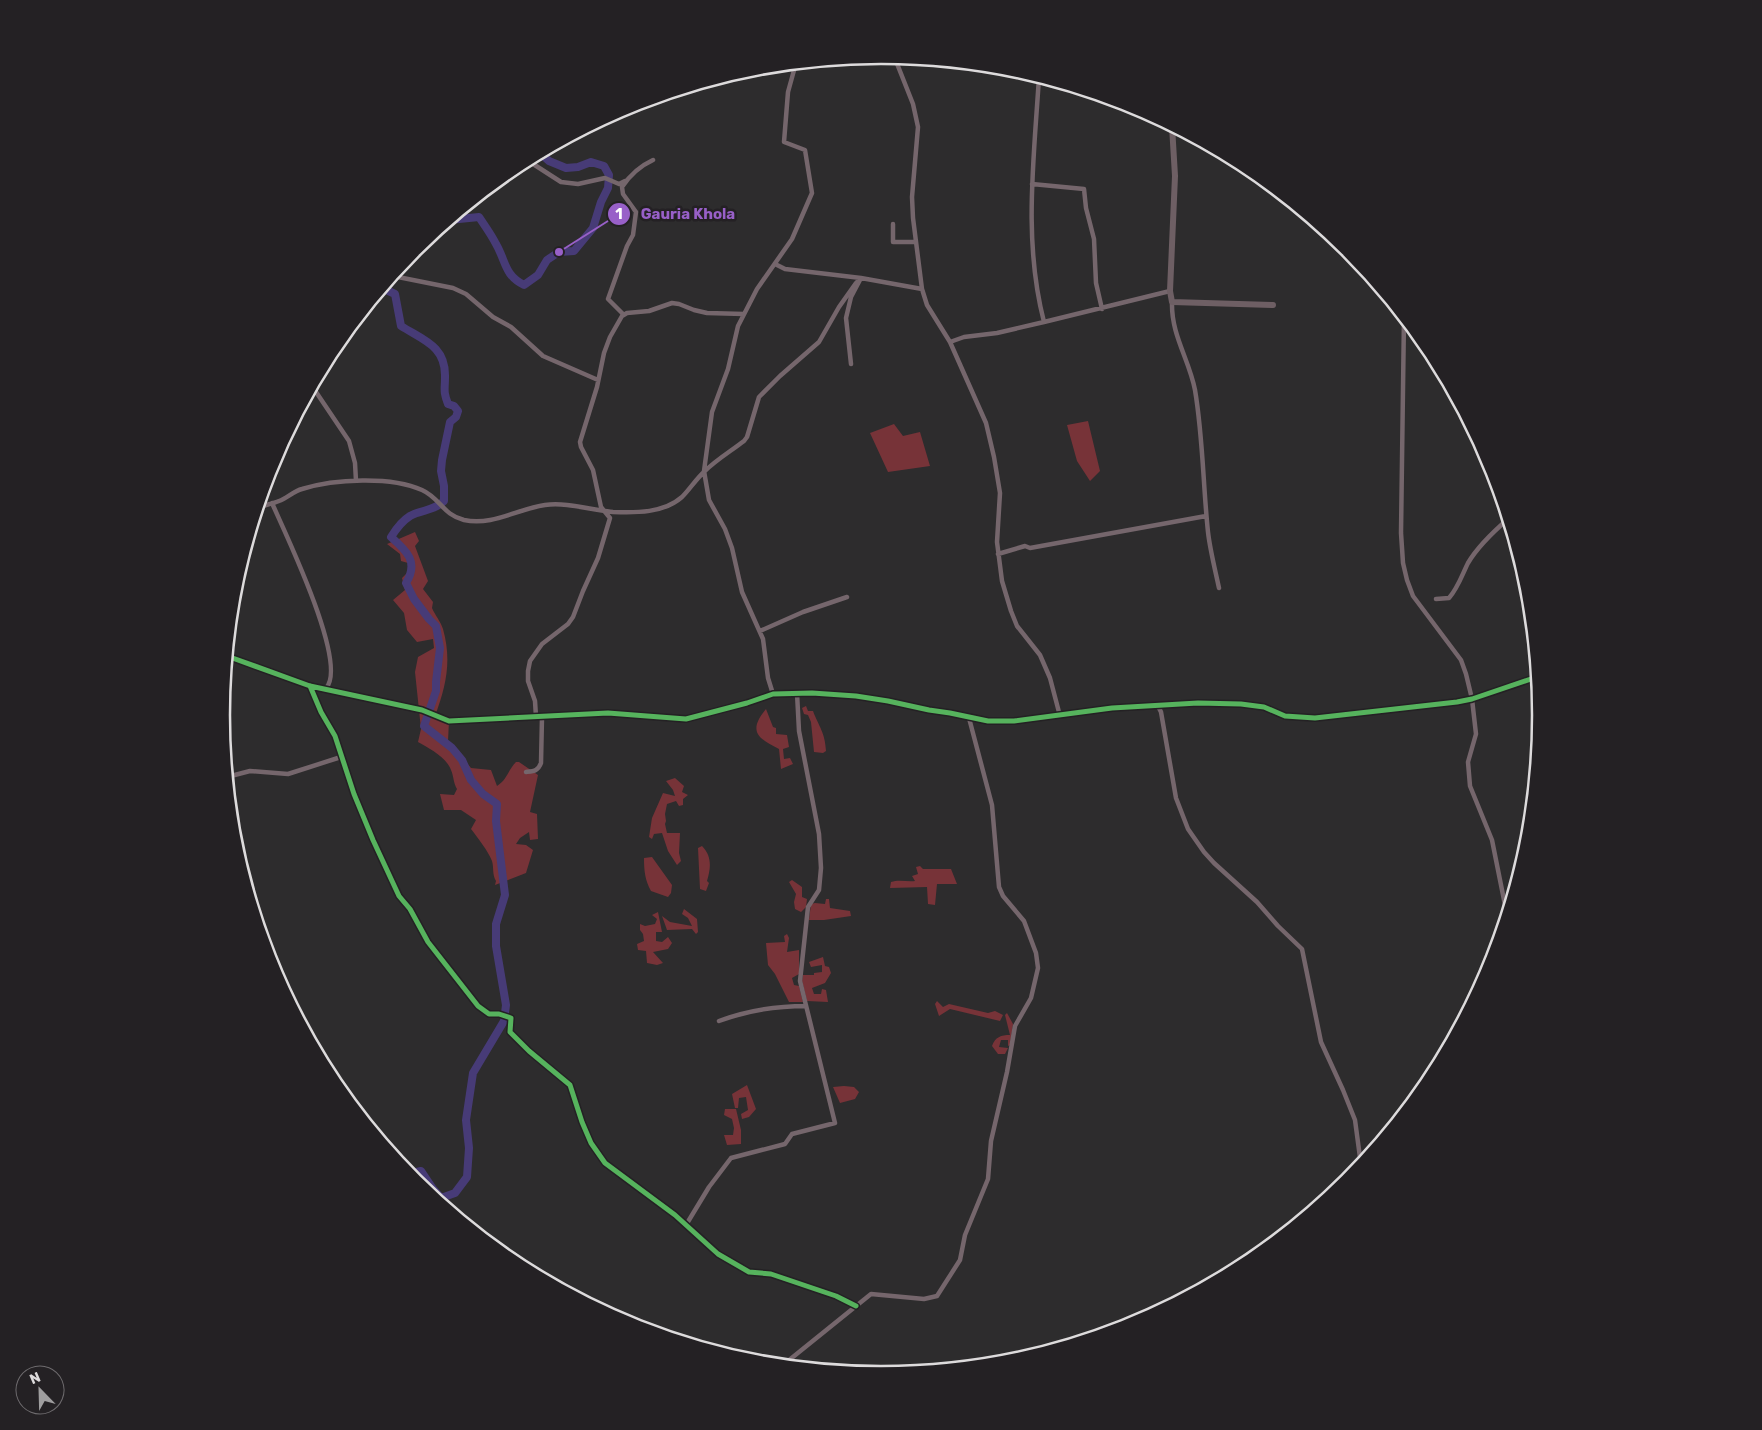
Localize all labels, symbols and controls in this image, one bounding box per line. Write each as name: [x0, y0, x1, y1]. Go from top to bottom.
callout: Gauria Khola: [606, 199, 746, 229]
text: 1: [615, 205, 623, 223]
text: Gauria Khola: [641, 205, 735, 223]
north arrow: [15, 1365, 65, 1415]
text: N: [27, 1369, 43, 1388]

